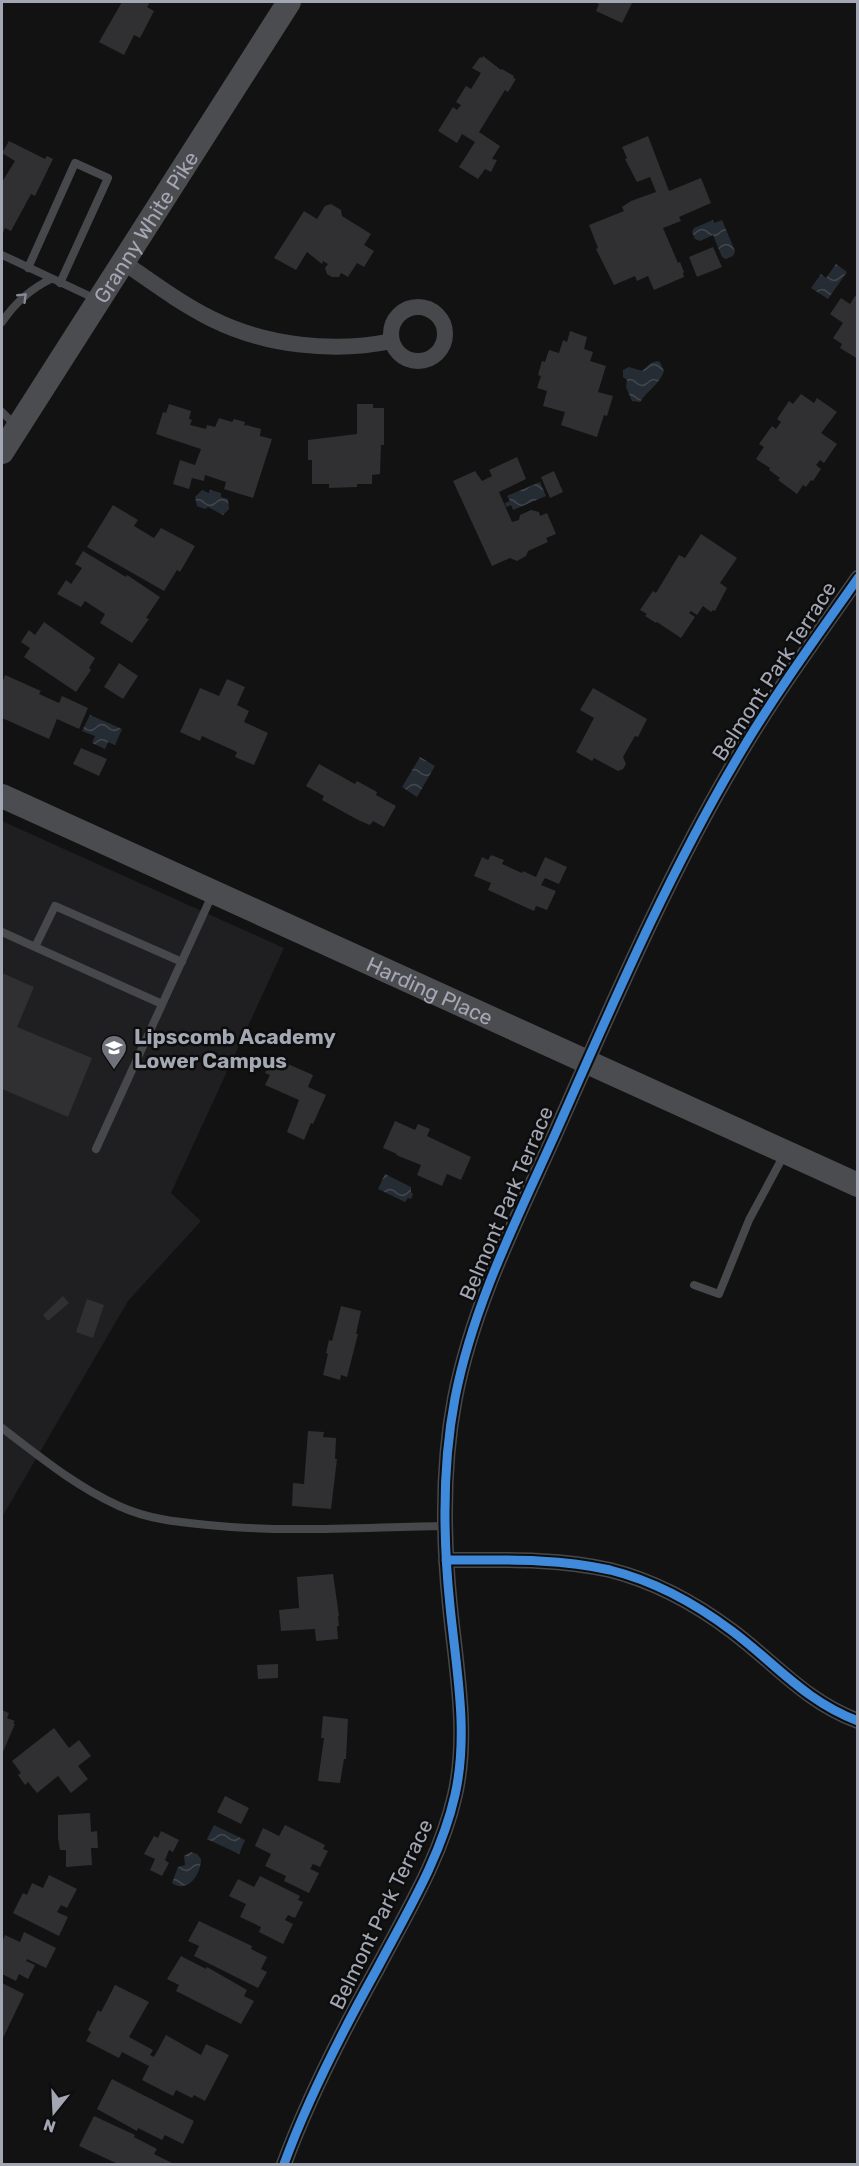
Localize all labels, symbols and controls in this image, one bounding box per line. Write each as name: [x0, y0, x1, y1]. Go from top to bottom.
street label: Granny White Pike: [88, 146, 203, 307]
one-way arrow: [17, 293, 27, 304]
street label: Belmont Park Terrace: [707, 577, 841, 765]
street label: Harding Place: [363, 951, 497, 1030]
place label: Lipscomb Academy Lower Campus: [134, 1024, 336, 1073]
school or university icon: Lipscomb Academy Lower Campus: [99, 1033, 129, 1071]
street label: Belmont Park Terrace: [454, 1102, 558, 1304]
street label: Belmont Park Terrace: [324, 1815, 438, 2013]
north arrow: [24, 2082, 84, 2142]
text: N: [41, 2115, 58, 2137]

